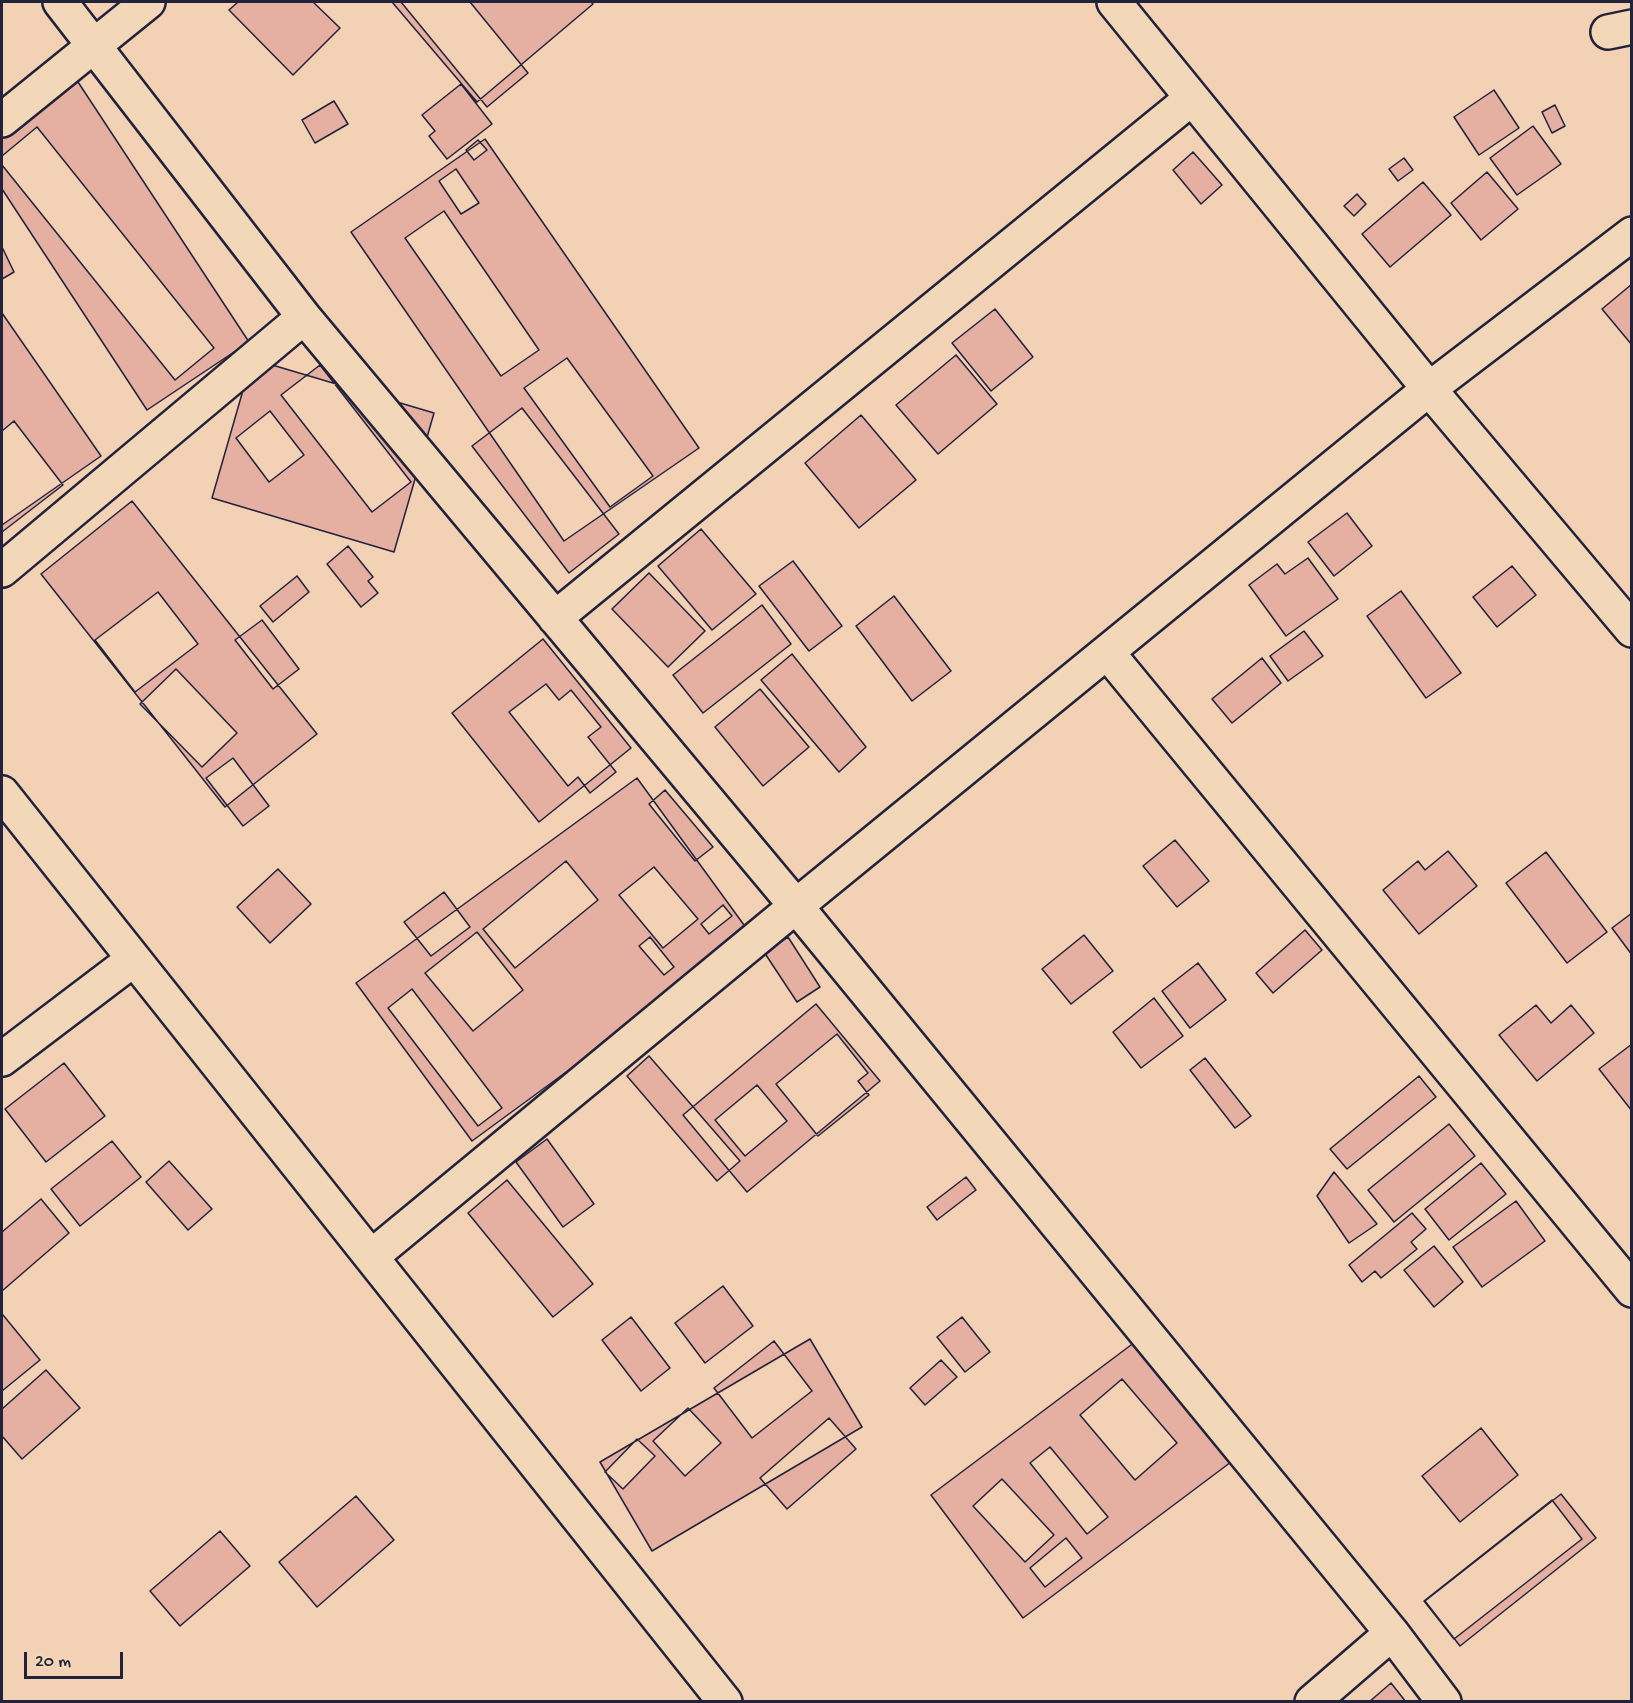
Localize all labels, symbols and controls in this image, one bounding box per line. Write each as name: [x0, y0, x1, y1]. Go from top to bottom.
scale bar: [27, 1640, 126, 1678]
text: 20 m: [35, 1652, 71, 1673]

